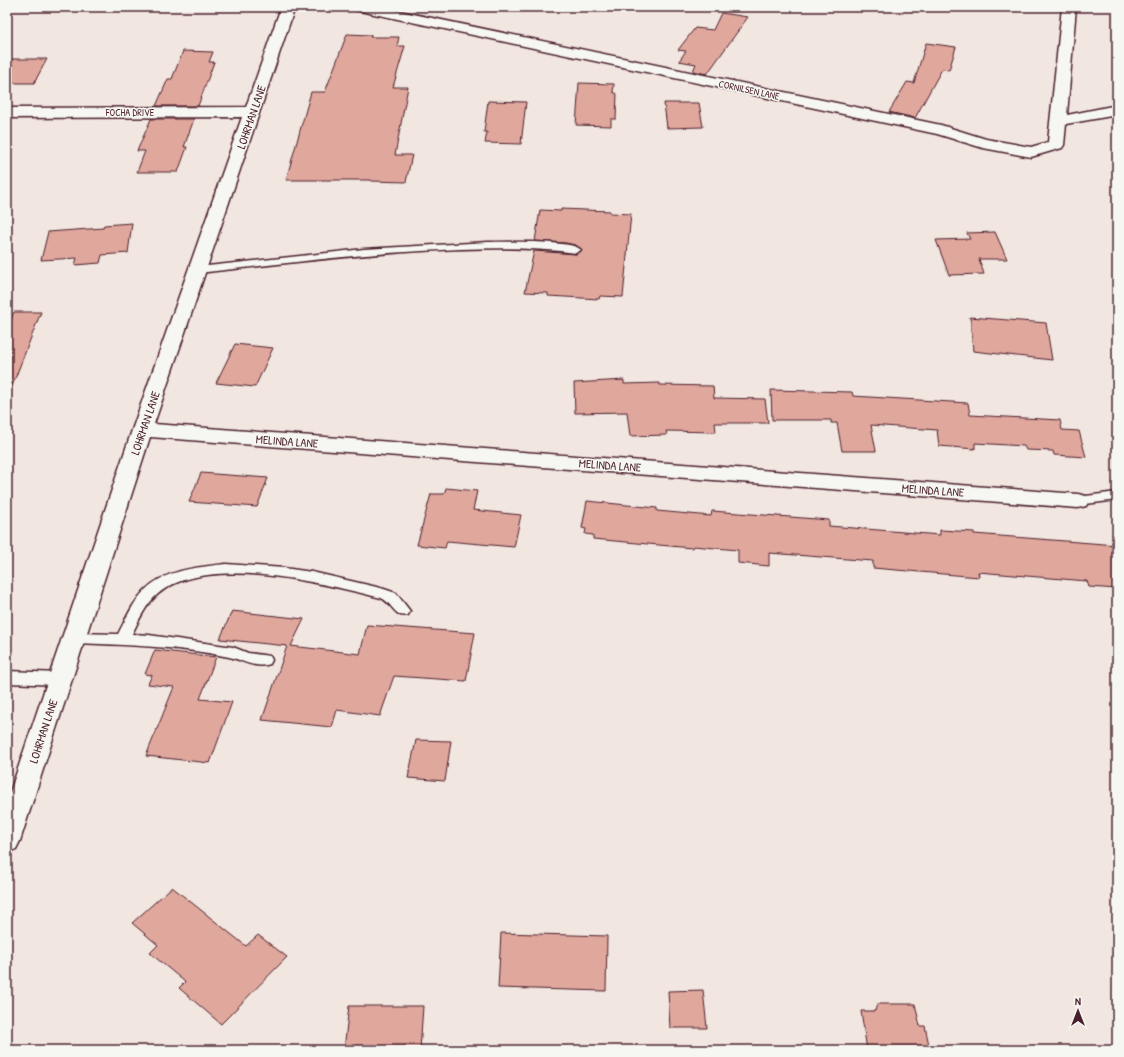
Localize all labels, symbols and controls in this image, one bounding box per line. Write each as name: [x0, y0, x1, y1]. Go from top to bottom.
street label: CORNILSEN LANE: [717, 77, 781, 103]
street label: LOHRMAN LANE: [232, 82, 270, 151]
street label: FOCHA DRIVE: [105, 106, 155, 119]
street label: LOHRMAN LANE: [126, 388, 164, 457]
street label: MELINDA LANE: [255, 430, 319, 452]
street label: MELINDA LANE: [578, 454, 642, 476]
street label: MELINDA LANE: [901, 479, 965, 501]
street label: LOHRMAN LANE: [25, 696, 62, 765]
north arrow: [1058, 991, 1098, 1031]
text: N: [1075, 994, 1081, 1008]

